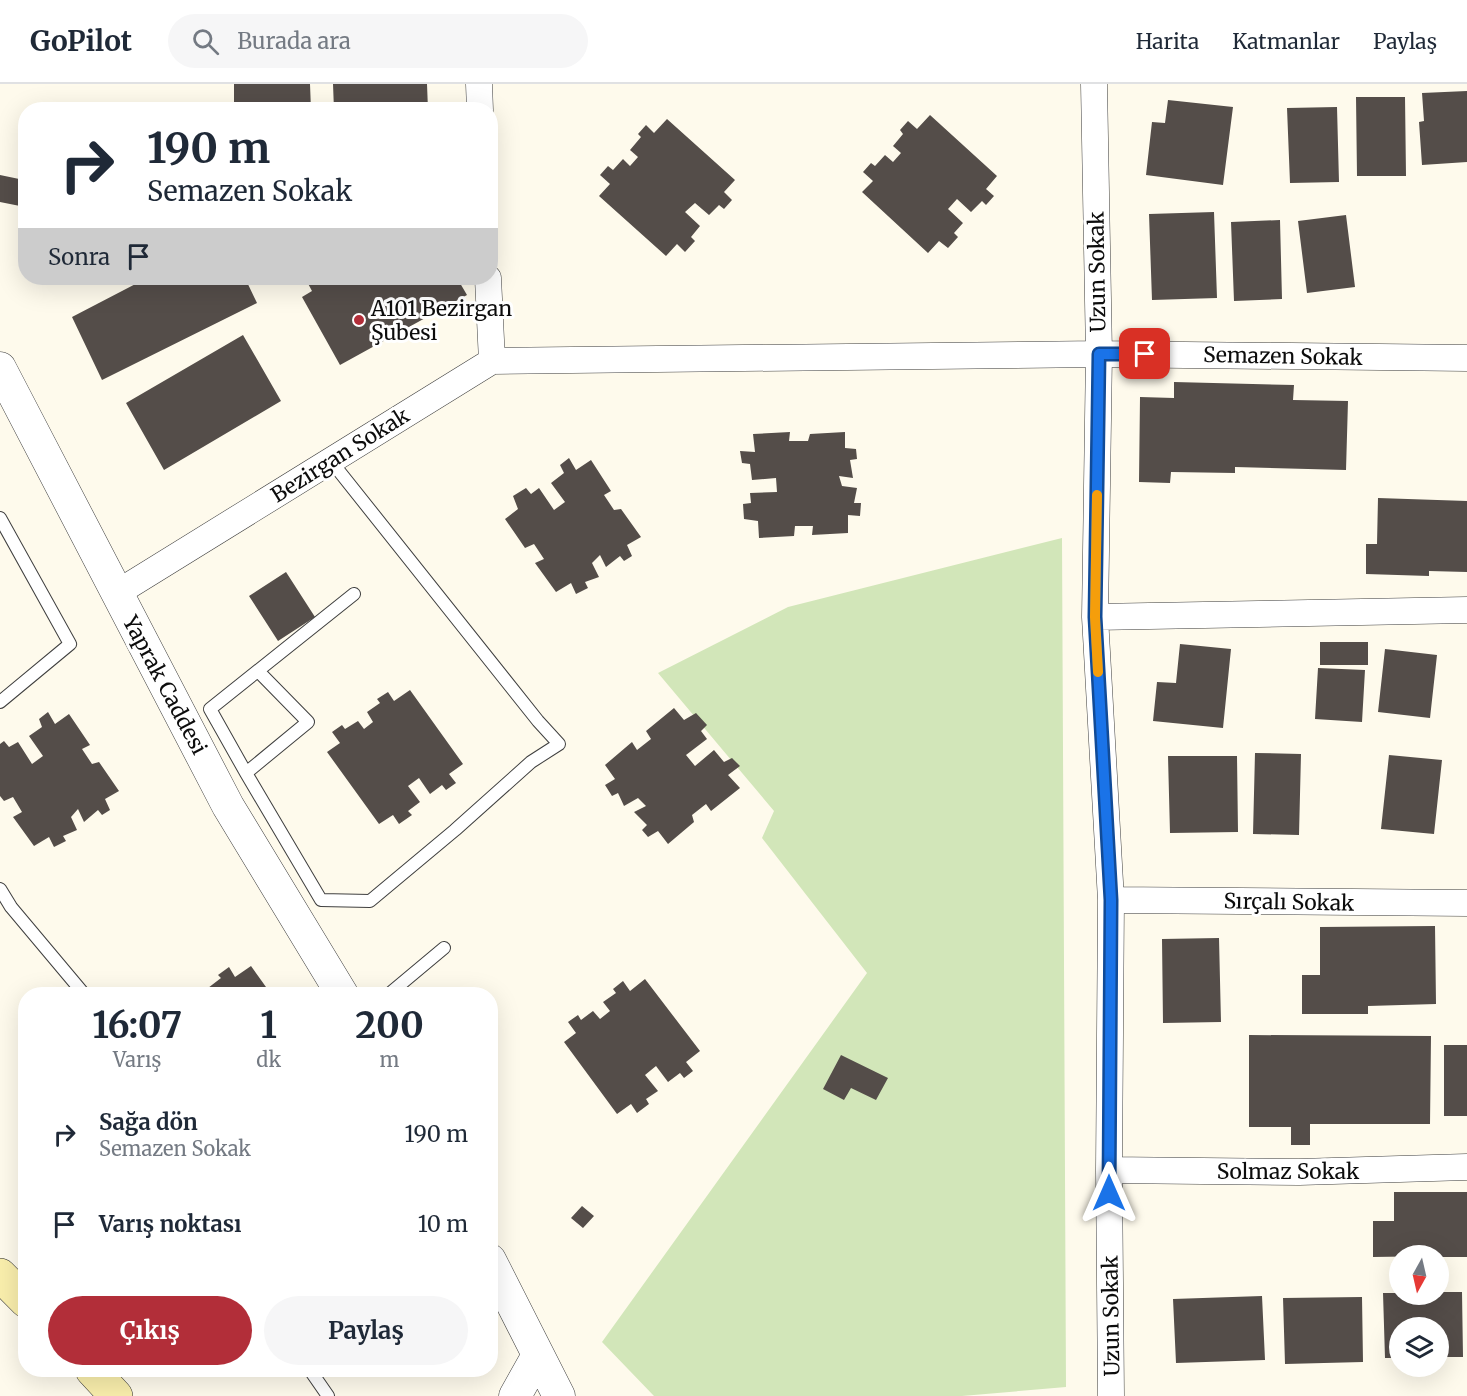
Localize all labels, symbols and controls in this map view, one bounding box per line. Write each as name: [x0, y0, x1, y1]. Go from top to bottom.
search box: [168, 14, 588, 68]
text: GoPilot: [30, 23, 132, 59]
icon: search: [189, 25, 222, 58]
text: Burada ara: [237, 27, 351, 55]
text: Harita: [1136, 28, 1199, 55]
text: Katmanlar: [1232, 28, 1340, 55]
text: Paylaş: [1373, 28, 1437, 55]
text: 190 m: [147, 122, 270, 174]
icon: right: [48, 126, 126, 204]
text: Semazen Sokak: [147, 174, 352, 208]
street label: Uzun Sokak: [1082, 211, 1112, 333]
icon: arrive: [122, 240, 155, 273]
text: Sonra: [48, 243, 110, 271]
place label: A101 Bezirgan Şubesi: [370, 295, 512, 346]
marker: A101 Bezirgan Şubesi: [352, 313, 366, 327]
pin: [1119, 328, 1170, 379]
icon: arrive: [1128, 337, 1161, 370]
street label: Semazen Sokak: [1203, 341, 1364, 371]
street label: Bezirgan Sokak: [266, 401, 415, 508]
street label: Yaprak Caddesi: [117, 610, 213, 759]
street label: Sırçalı Sokak: [1223, 887, 1355, 917]
text: 16:07: [92, 1003, 182, 1048]
text: 1: [260, 1003, 277, 1048]
text: 200: [355, 1003, 424, 1048]
text: Varış: [113, 1047, 161, 1072]
text: dk: [256, 1047, 281, 1072]
text: m: [380, 1047, 399, 1072]
text: Sağa dön: [99, 1108, 198, 1136]
icon: right: [48, 1118, 81, 1151]
text: 190 m: [405, 1120, 468, 1148]
text: Semazen Sokak: [99, 1136, 251, 1161]
street label: Solmaz Sokak: [1217, 1158, 1360, 1185]
position arrow: [1077, 1161, 1141, 1225]
icon: arrive: [48, 1208, 81, 1241]
text: Varış noktası: [99, 1210, 241, 1238]
text: 10 m: [418, 1210, 468, 1238]
north arrow: [1389, 1245, 1449, 1305]
map controls: [1389, 1245, 1449, 1377]
street label: Uzun Sokak: [1096, 1255, 1126, 1377]
button: Çıkış: [48, 1296, 252, 1365]
button: Paylaş: [264, 1296, 468, 1365]
button: layers: [1389, 1317, 1449, 1377]

